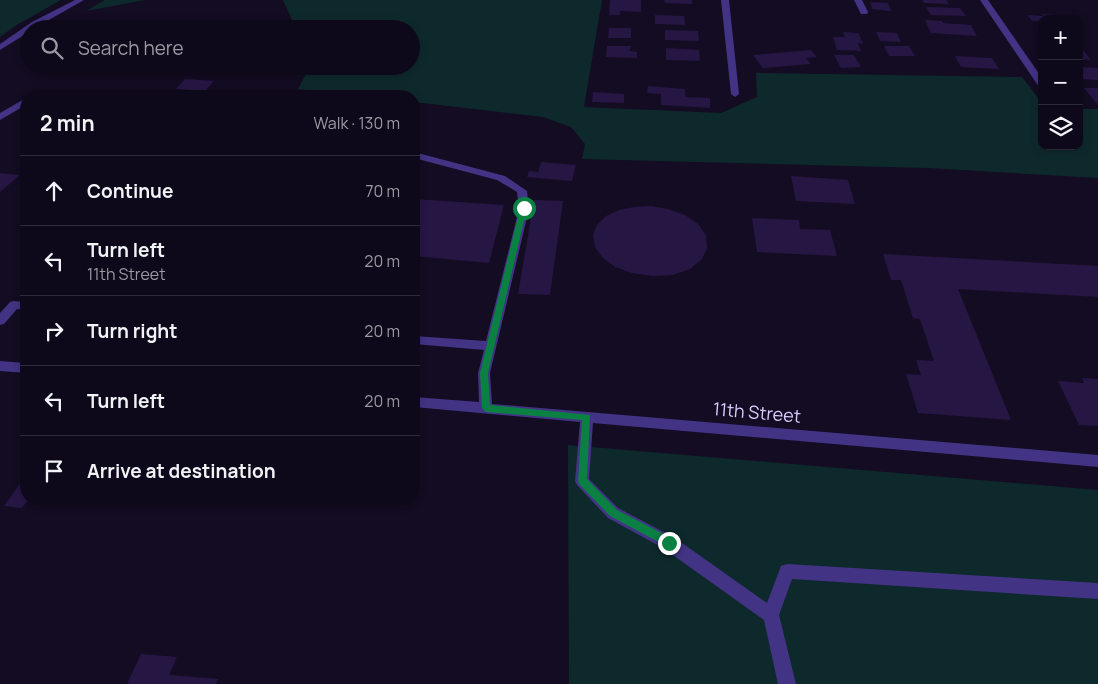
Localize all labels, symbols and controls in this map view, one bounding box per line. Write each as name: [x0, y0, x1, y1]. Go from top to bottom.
map controls: [1038, 15, 1083, 150]
button: +: [1038, 15, 1083, 60]
search box: [20, 20, 420, 75]
icon: search: [38, 34, 66, 62]
text: Search here: [78, 35, 184, 61]
button: −: [1038, 60, 1083, 105]
button: layers: [1038, 105, 1083, 150]
text: 2 min: [40, 109, 95, 137]
text: Walk · 130 m: [314, 112, 400, 134]
icon: ahead: [40, 177, 68, 205]
text: Continue: [87, 178, 173, 204]
text: 70 m: [365, 180, 400, 202]
route start: [513, 197, 536, 220]
text: Turn left: [87, 237, 165, 263]
icon: left: [40, 247, 68, 275]
text: 20 m: [364, 250, 400, 272]
text: 11th Street: [87, 263, 166, 285]
icon: right: [40, 317, 68, 345]
text: Turn right: [87, 318, 177, 344]
text: 20 m: [364, 320, 400, 342]
icon: left: [40, 387, 68, 415]
text: Turn left: [87, 388, 165, 414]
text: 20 m: [364, 390, 400, 412]
street label: 11th Street: [712, 396, 802, 428]
icon: arrive: [40, 457, 68, 485]
text: Arrive at destination: [87, 458, 276, 484]
route end: [658, 532, 681, 555]

